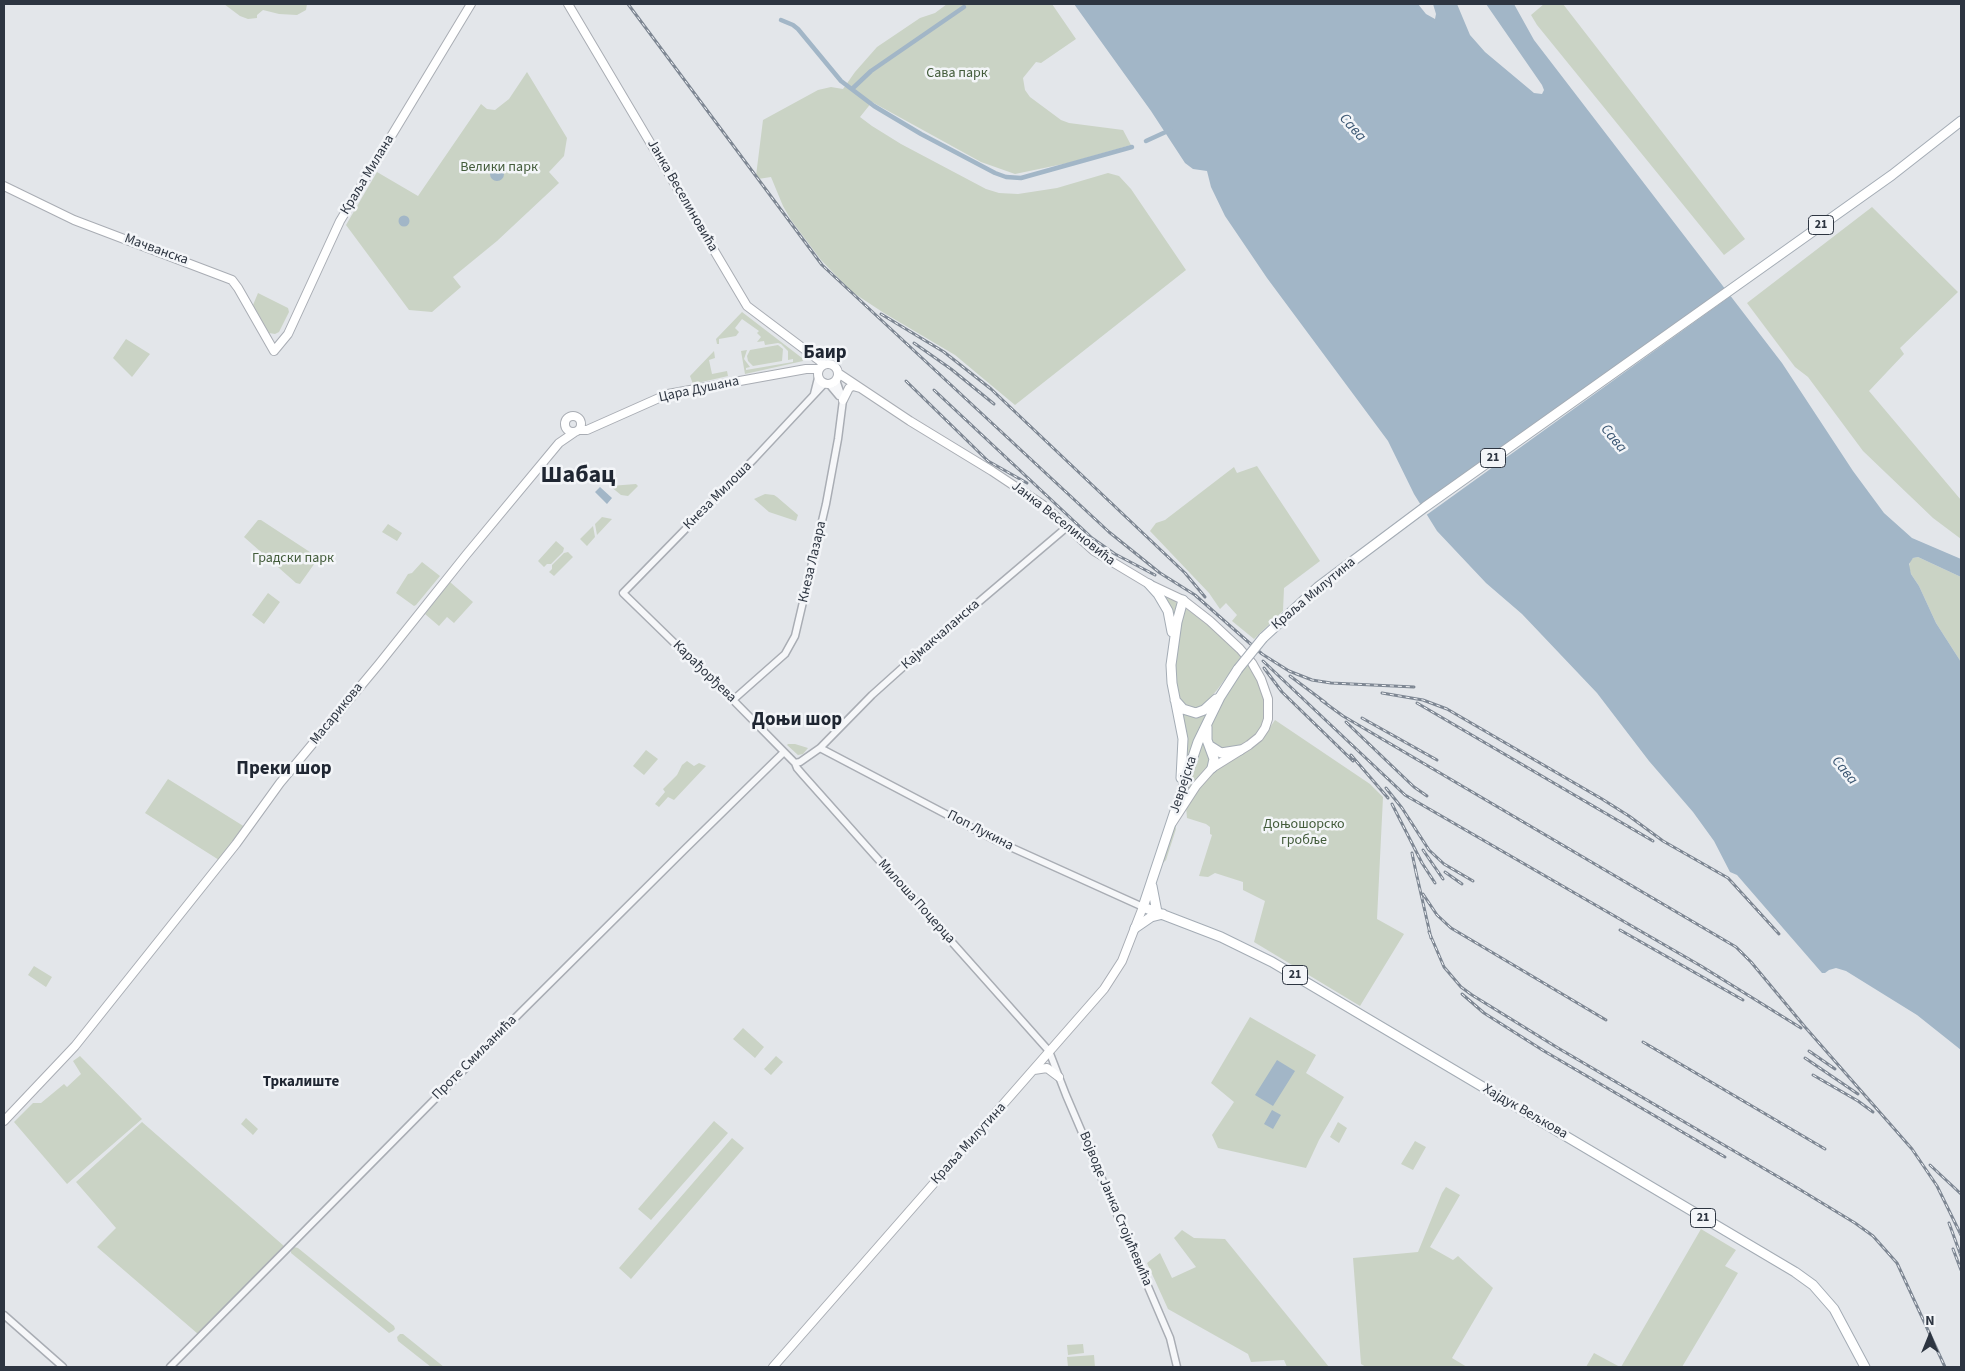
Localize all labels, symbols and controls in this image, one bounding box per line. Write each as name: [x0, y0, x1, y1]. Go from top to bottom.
park label: Сава парк: [926, 66, 988, 82]
water label: Сава: [1335, 110, 1369, 146]
street label: Краља Милана: [338, 132, 398, 218]
street label: Јанка Веселиновића: [643, 137, 721, 255]
park label: Велики парк: [460, 160, 538, 176]
road number: 21: [1808, 216, 1834, 234]
street label: Мачванска: [122, 231, 190, 269]
district label: Баир: [803, 343, 847, 365]
street label: Цара Душана: [657, 373, 741, 407]
water label: Сава: [1596, 421, 1630, 457]
road number: 21: [1480, 448, 1506, 468]
street label: Кнеза Милоша: [680, 458, 756, 534]
district label: Шабац: [541, 463, 615, 491]
street label: Јанка Веселиновића: [1008, 478, 1118, 570]
street label: Кнеза Лазара: [795, 520, 831, 604]
park label: Градски парк: [252, 551, 334, 567]
street label: Краља Милутина: [1269, 554, 1359, 634]
street label: Кајмакчаланска: [898, 597, 984, 673]
street label: Карађорђева: [669, 637, 739, 707]
street label: Масарикова: [307, 680, 367, 748]
district label: Доњи шор: [752, 710, 842, 732]
water label: Сава: [1827, 753, 1861, 789]
street label: Јеврејска: [1167, 754, 1201, 816]
district label: Преки шор: [236, 759, 332, 781]
street label: Поп Лукина: [944, 807, 1016, 855]
park label: Доњошорско гробље: [1263, 817, 1345, 850]
street label: Милоша Поцерца: [874, 856, 958, 948]
road number: 21: [1282, 966, 1308, 984]
street label: Проте Смиљанића: [429, 1012, 521, 1104]
district label: Тркалиште: [263, 1074, 339, 1092]
street label: Хајдук Вељкова: [1480, 1081, 1570, 1143]
street label: Краља Милутина: [928, 1100, 1010, 1188]
street label: Војводе Јанка Стојићевића: [1075, 1129, 1155, 1289]
road number: 21: [1690, 1208, 1716, 1228]
north arrow: [1905, 1311, 1955, 1361]
text: N: [1925, 1311, 1935, 1331]

